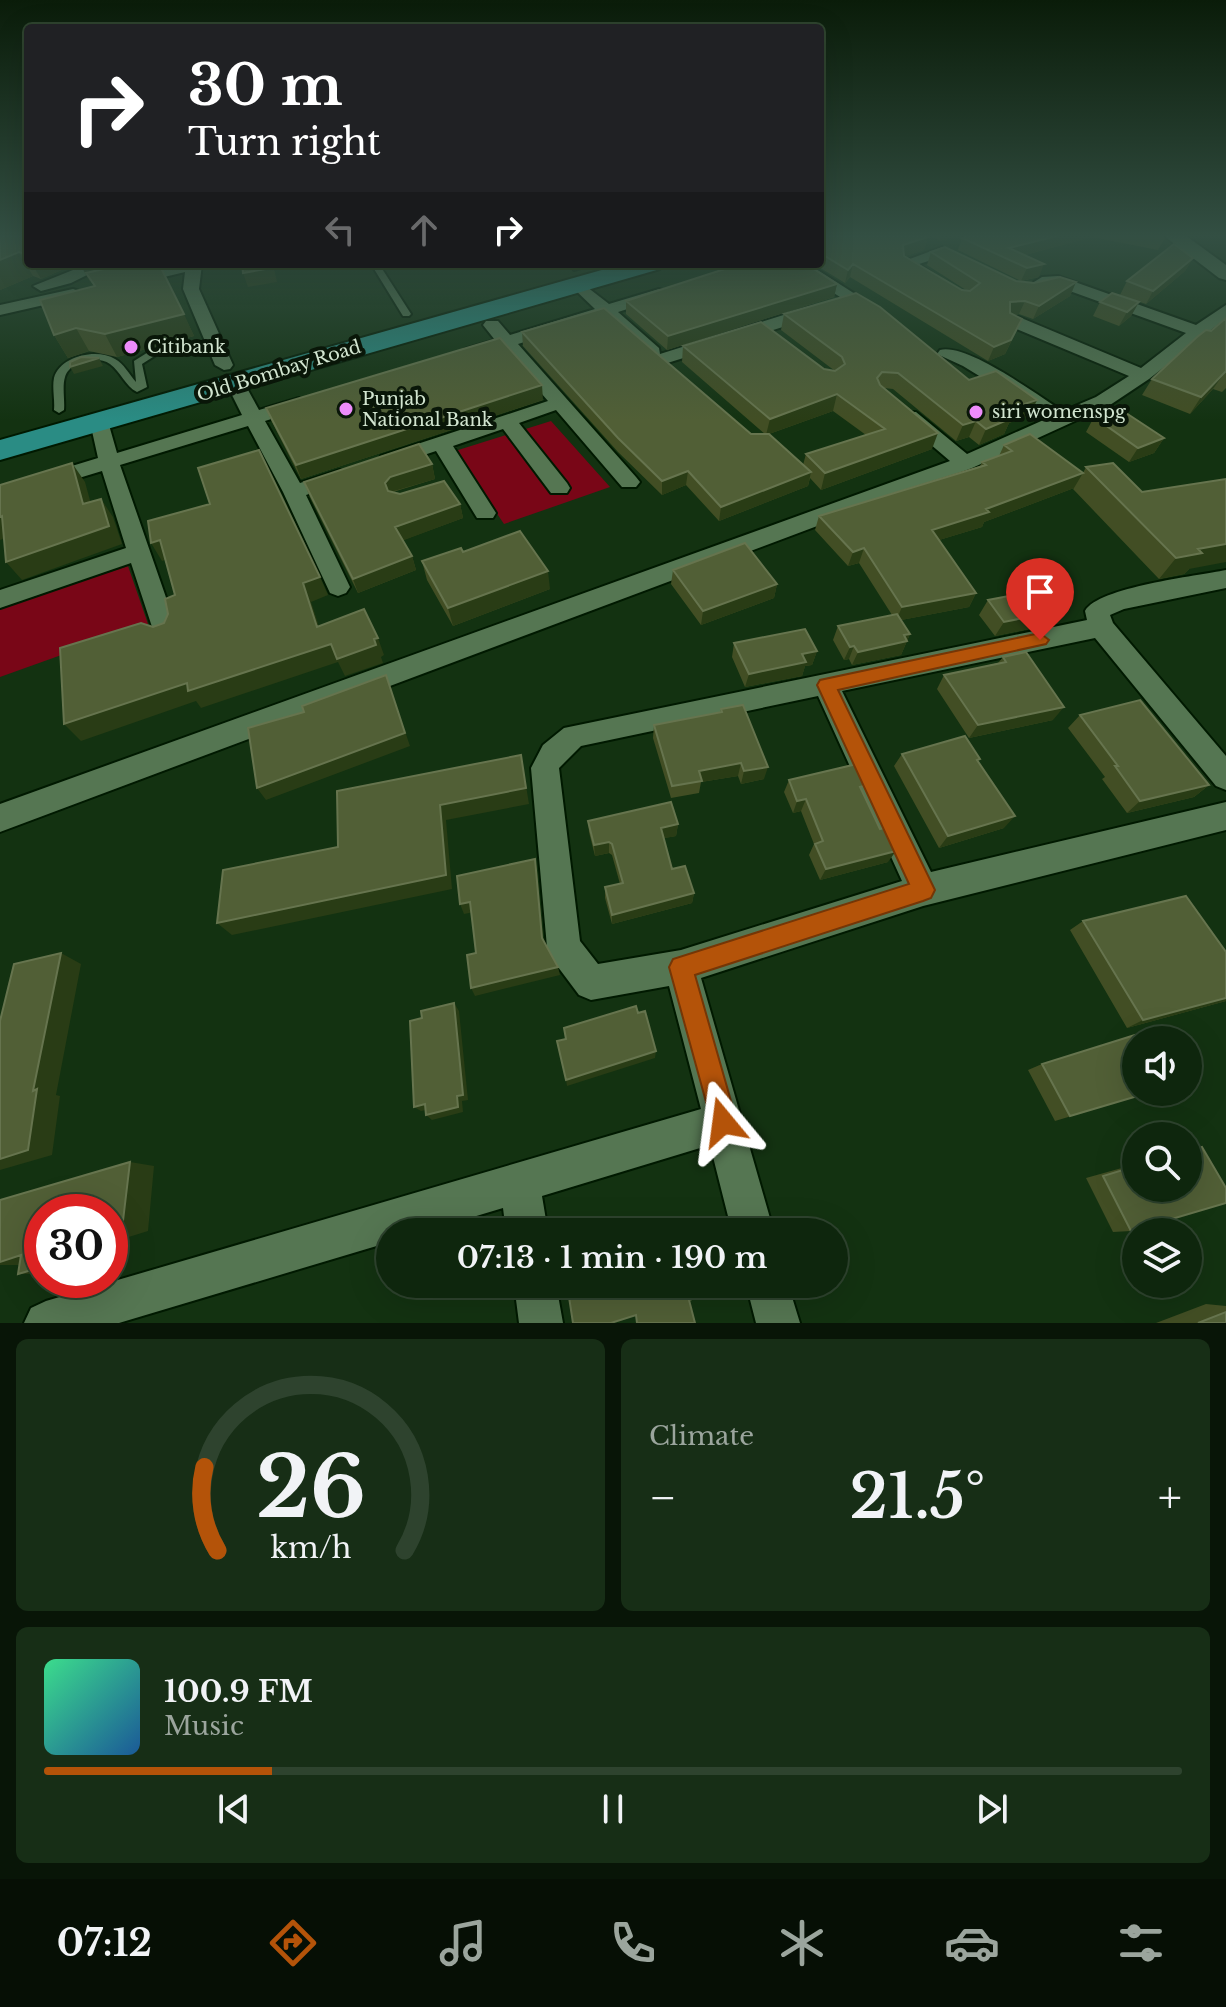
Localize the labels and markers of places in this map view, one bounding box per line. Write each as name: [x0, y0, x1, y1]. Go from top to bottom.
place label: Citibank: [147, 336, 226, 358]
marker: Citibank: [122, 338, 140, 356]
place label: Punjab National Bank: [362, 388, 493, 431]
marker: Punjab National Bank: [337, 400, 355, 418]
place label: siri womenspg: [992, 401, 1126, 423]
marker: siri womenspg: [967, 403, 985, 421]
pin: [1006, 558, 1074, 640]

